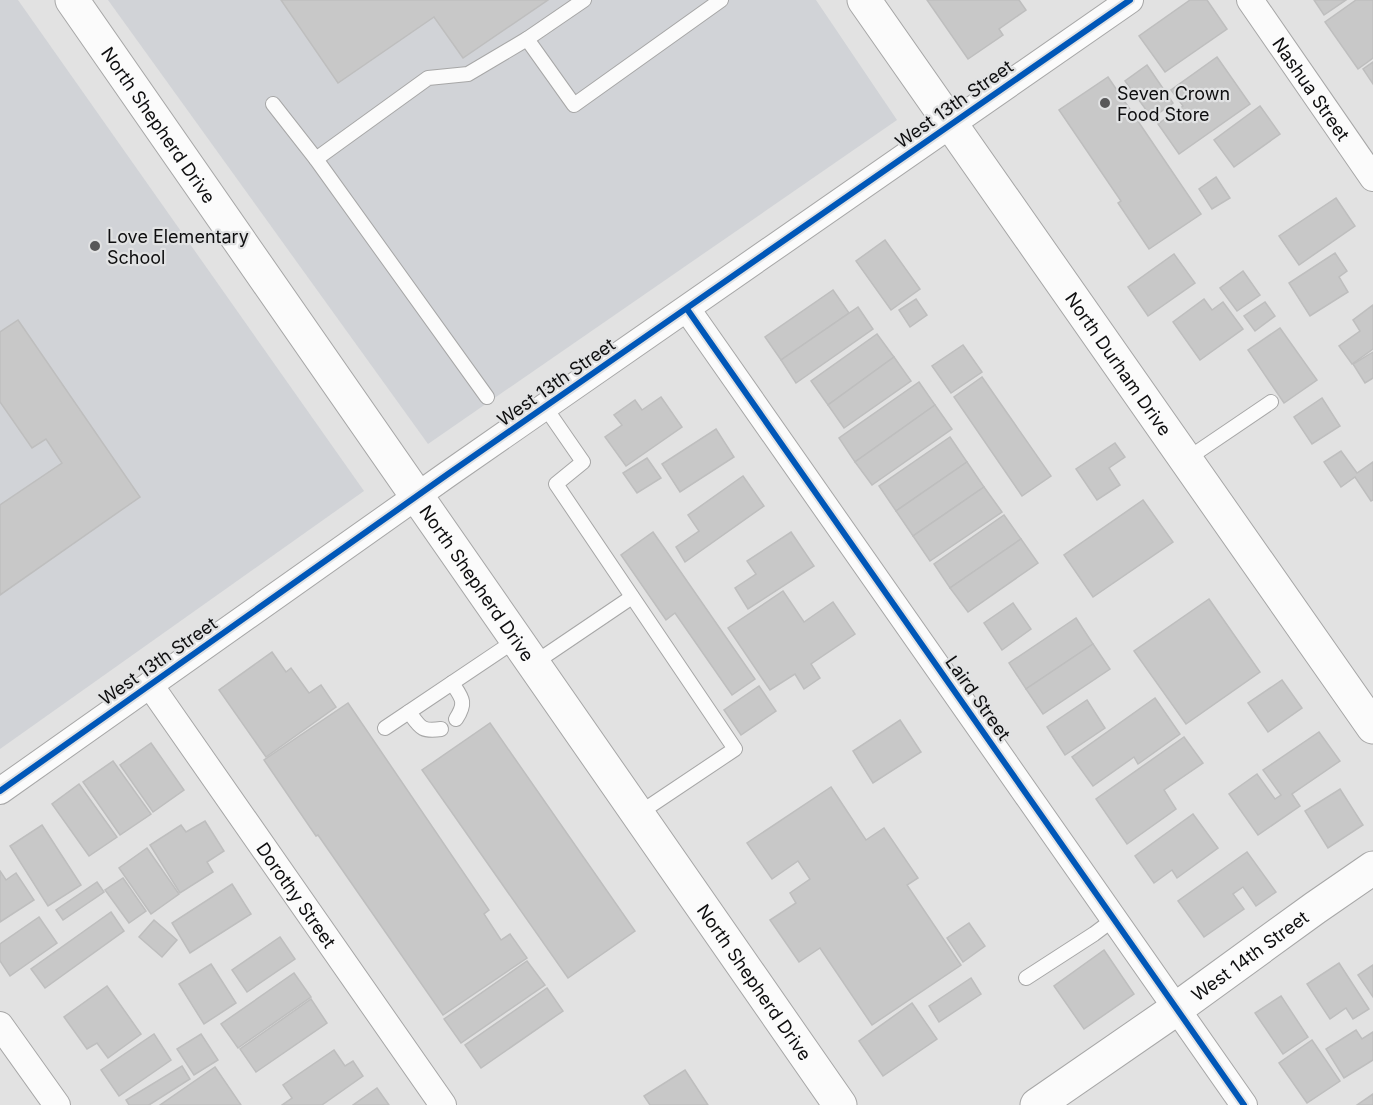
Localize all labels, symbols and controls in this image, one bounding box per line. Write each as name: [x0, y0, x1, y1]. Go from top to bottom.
street label: Nashua Street: [1269, 33, 1354, 144]
street label: North Shepherd Drive: [97, 43, 220, 207]
street label: West 13th Street: [891, 56, 1017, 152]
place label: Seven Crown Food Store: [1117, 83, 1230, 125]
marker: Seven Crown Food Store: [1098, 96, 1112, 110]
place label: Love Elementary School: [107, 226, 249, 268]
marker: Love Elementary School: [88, 239, 102, 253]
street label: North Durham Drive: [1061, 288, 1176, 439]
street label: West 13th Street: [493, 334, 619, 430]
street label: North Shepherd Drive: [416, 501, 539, 665]
street label: West 13th Street: [95, 613, 221, 709]
street label: Laird Street: [941, 652, 1015, 744]
street label: Dorothy Street: [253, 838, 340, 952]
street label: North Shepherd Drive: [693, 900, 816, 1064]
street label: West 14th Street: [1187, 906, 1312, 1005]

